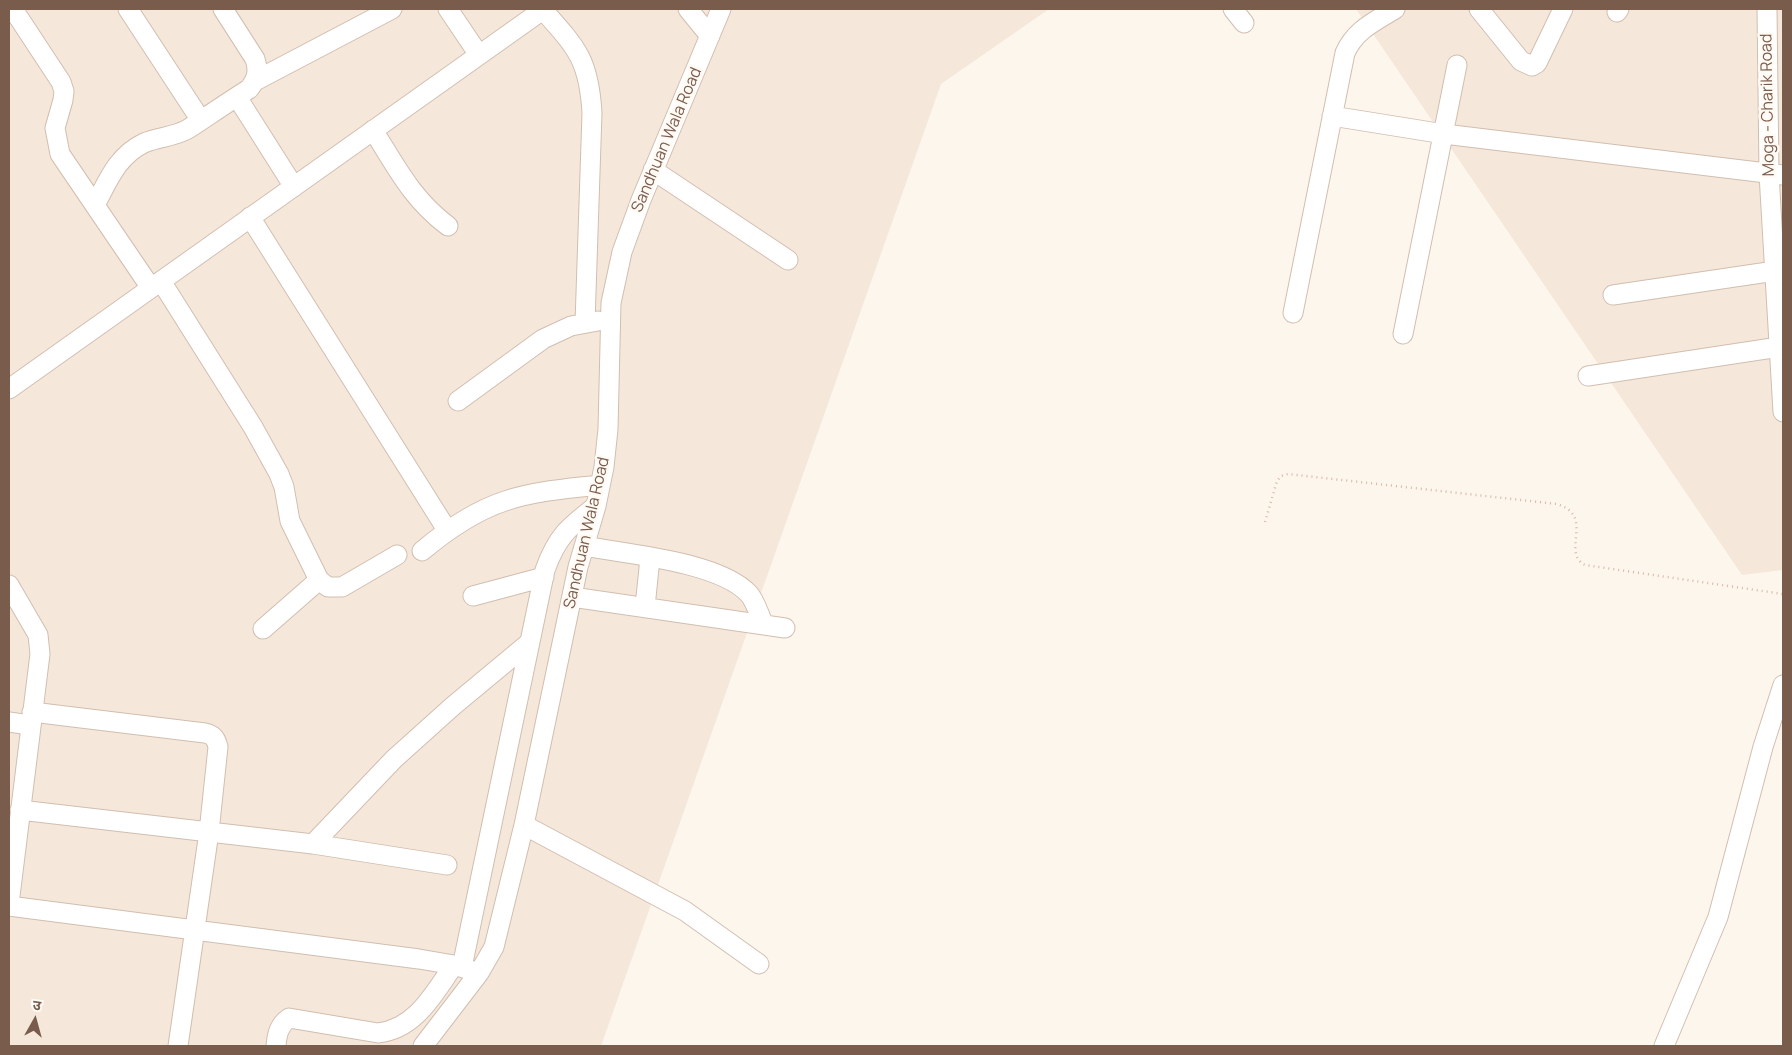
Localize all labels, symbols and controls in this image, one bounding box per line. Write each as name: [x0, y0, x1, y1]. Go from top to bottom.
street label: Moga - Charik Road: [1757, 33, 1779, 177]
street label: Sandhuan Wala Road: [628, 65, 706, 215]
street label: Sandhuan Wala Road: [560, 455, 614, 611]
north arrow: [10, 995, 60, 1045]
text: उ: [32, 995, 42, 1015]

